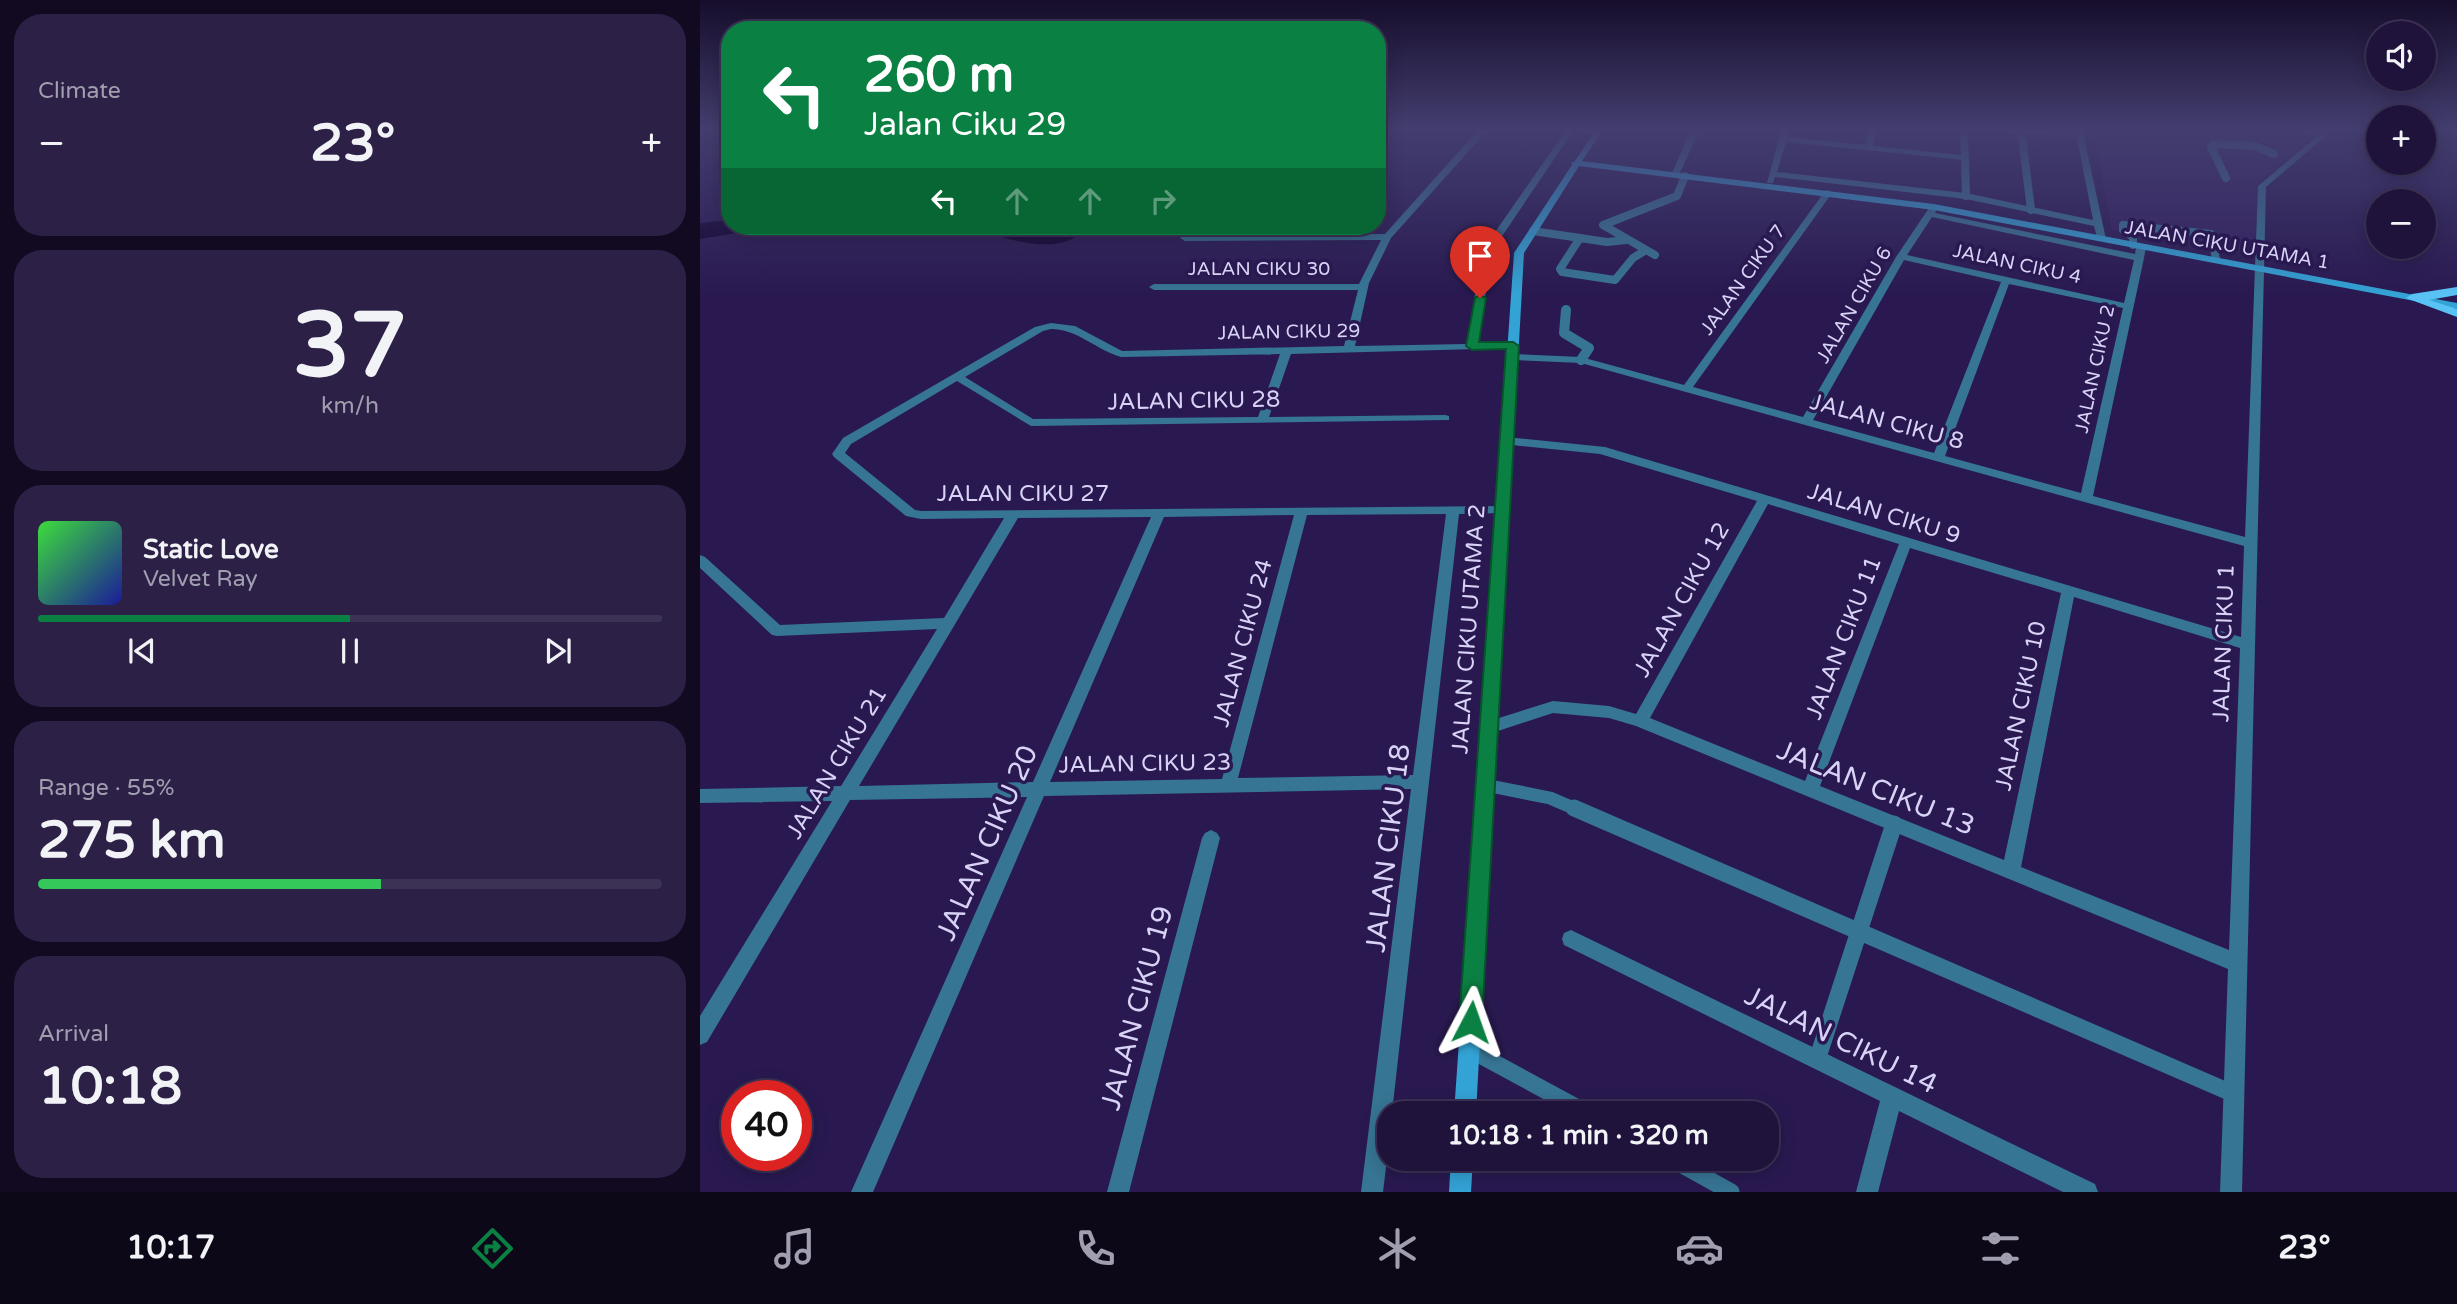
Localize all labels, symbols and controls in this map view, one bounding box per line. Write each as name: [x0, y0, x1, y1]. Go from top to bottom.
map controls: [2366, 21, 2436, 259]
button: sound: [2366, 21, 2436, 91]
text: 260 m: [864, 46, 1014, 105]
icon: left: [749, 49, 840, 140]
text: Climate: [38, 77, 121, 105]
button: +: [2366, 105, 2436, 175]
text: Jalan Ciku 29: [864, 106, 1066, 144]
text: 23°: [310, 112, 395, 175]
text: −: [38, 121, 65, 167]
text: +: [641, 121, 662, 167]
icon: left: [925, 182, 963, 220]
icon: ahead: [998, 182, 1036, 220]
icon: ahead: [1071, 182, 1109, 220]
icon: right: [1144, 182, 1182, 220]
button: −: [2366, 189, 2436, 259]
street label: JALAN CIKU UTAMA 1: [2123, 216, 2331, 274]
street label: JALAN CIKU 7: [1696, 221, 1790, 339]
pin: [1450, 226, 1510, 298]
icon: arrive: [1461, 237, 1499, 275]
street label: JALAN CIKU 4: [1951, 240, 2083, 288]
street label: JALAN CIKU 6: [1812, 243, 1896, 367]
street label: JALAN CIKU 30: [1188, 258, 1330, 280]
text: 37: [293, 291, 407, 401]
street label: JALAN CIKU 2: [2071, 303, 2119, 435]
street label: JALAN CIKU 29: [1218, 320, 1360, 344]
street label: JALAN CIKU 28: [1108, 385, 1280, 417]
street label: JALAN CIKU 8: [1807, 388, 1967, 456]
text: km/h: [321, 392, 379, 420]
street label: JALAN CIKU 9: [1804, 478, 1964, 550]
street label: JALAN CIKU 27: [937, 480, 1109, 508]
street label: JALAN CIKU UTAMA 2: [1446, 503, 1492, 755]
street label: JALAN CIKU 12: [1628, 518, 1736, 682]
text: Static Love: [143, 534, 279, 565]
street label: JALAN CIKU 11: [1800, 552, 1888, 724]
street label: JALAN CIKU 24: [1207, 556, 1279, 730]
street label: JALAN CIKU 1: [2207, 564, 2241, 722]
text: Velvet Ray: [143, 565, 258, 593]
street label: JALAN CIKU 10: [1989, 619, 2053, 793]
icon: previous: [123, 632, 161, 670]
icon: pause: [331, 632, 369, 670]
icon: next: [539, 632, 577, 670]
street label: JALAN CIKU 21: [781, 682, 893, 844]
street label: JALAN CIKU 13: [1772, 733, 1980, 843]
street label: JALAN CIKU 20: [929, 740, 1045, 946]
street label: JALAN CIKU 18: [1358, 742, 1418, 954]
street label: JALAN CIKU 23: [1059, 748, 1231, 780]
text: Range · 55%: [38, 774, 174, 802]
text: 275 km: [38, 809, 226, 872]
street label: JALAN CIKU 19: [1093, 902, 1181, 1114]
street label: JALAN CIKU 14: [1739, 979, 1943, 1101]
position arrow: [1434, 985, 1508, 1059]
text: Arrival: [38, 1020, 109, 1048]
text: 10:18: [38, 1055, 182, 1118]
speed limit sign: 40: [721, 1080, 812, 1171]
text: 10:18 · 1 min · 320 m: [1447, 1120, 1709, 1151]
icon: directions: [468, 1224, 517, 1273]
icon: music: [770, 1224, 819, 1273]
icon: phone: [1071, 1224, 1120, 1273]
icon: climate: [1373, 1224, 1422, 1273]
icon: car: [1675, 1224, 1724, 1273]
icon: filters: [1976, 1224, 2025, 1273]
text: 10:17: [126, 1229, 215, 1267]
text: 23°: [2278, 1229, 2331, 1267]

